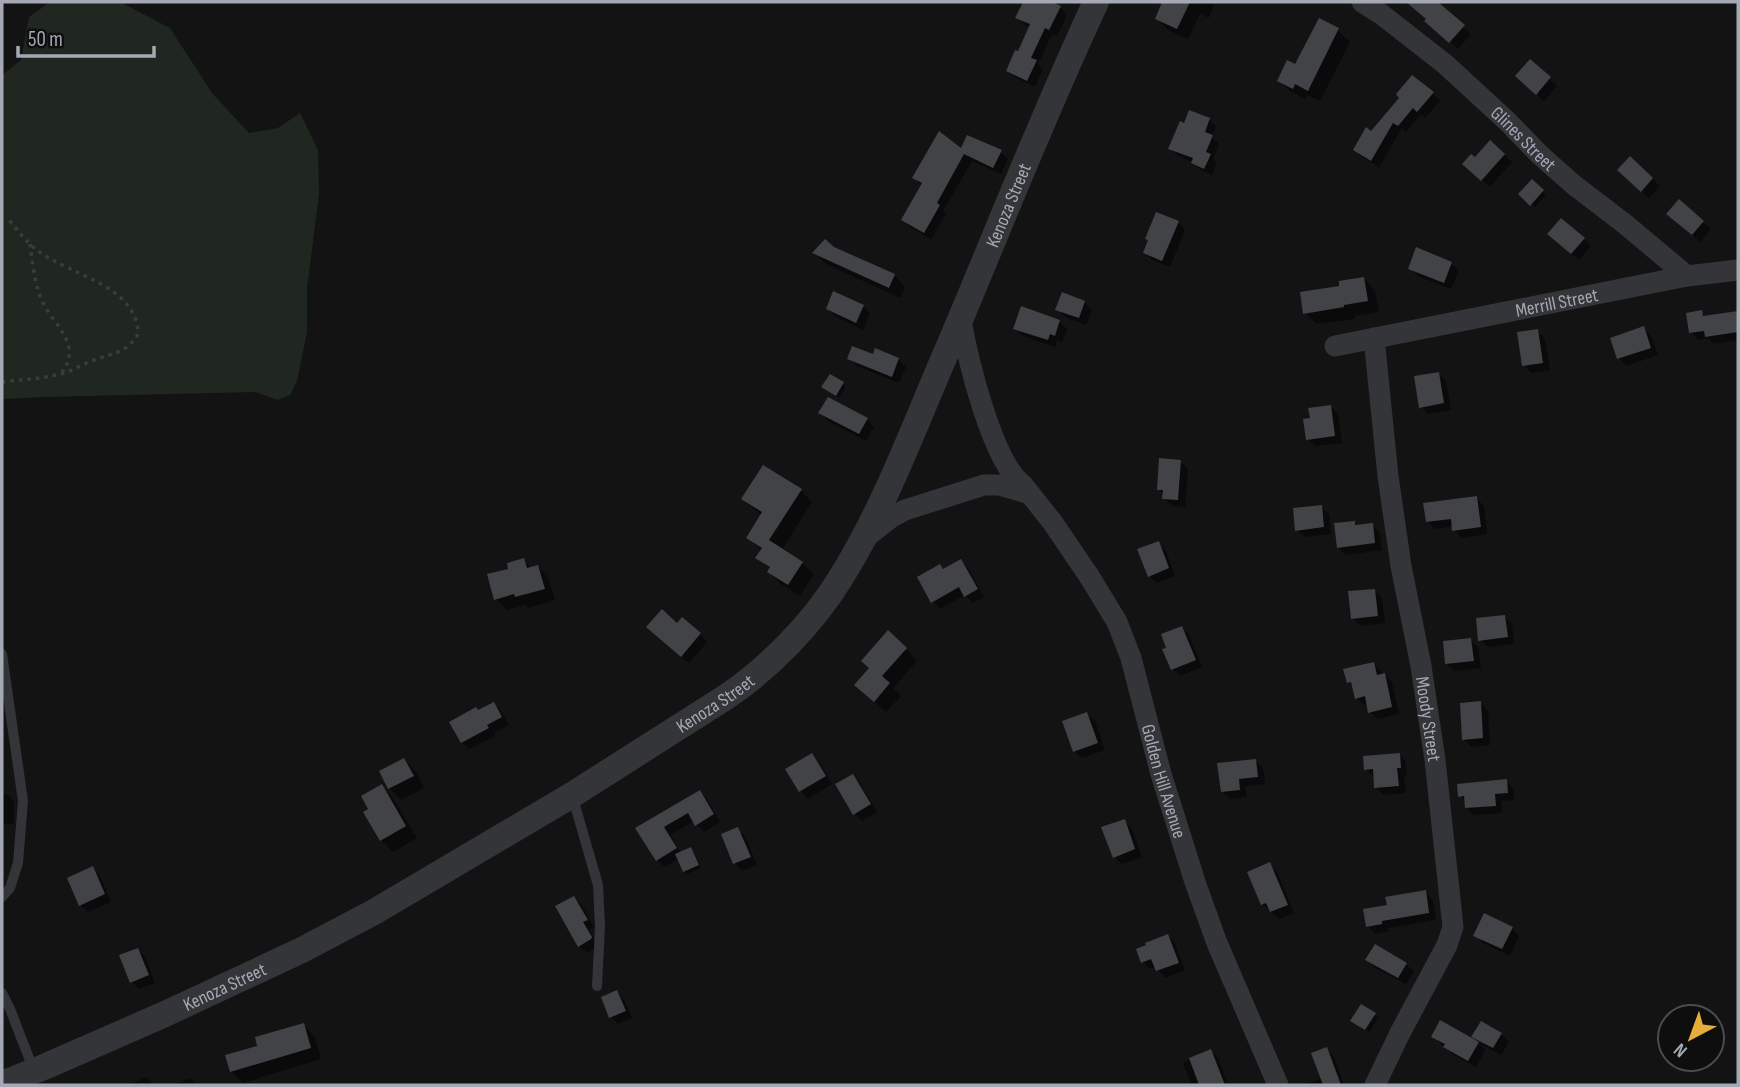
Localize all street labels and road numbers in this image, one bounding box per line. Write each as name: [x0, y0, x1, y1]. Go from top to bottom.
street label: Glines Street: [1485, 102, 1560, 177]
street label: Kenoza Street: [981, 160, 1037, 251]
street label: Merrill Street: [1514, 284, 1600, 323]
street label: Kenoza Street: [672, 670, 760, 739]
street label: Moody Street: [1410, 675, 1445, 763]
street label: Golden Hill Avenue: [1136, 722, 1190, 841]
street label: Kenoza Street: [180, 958, 270, 1017]

